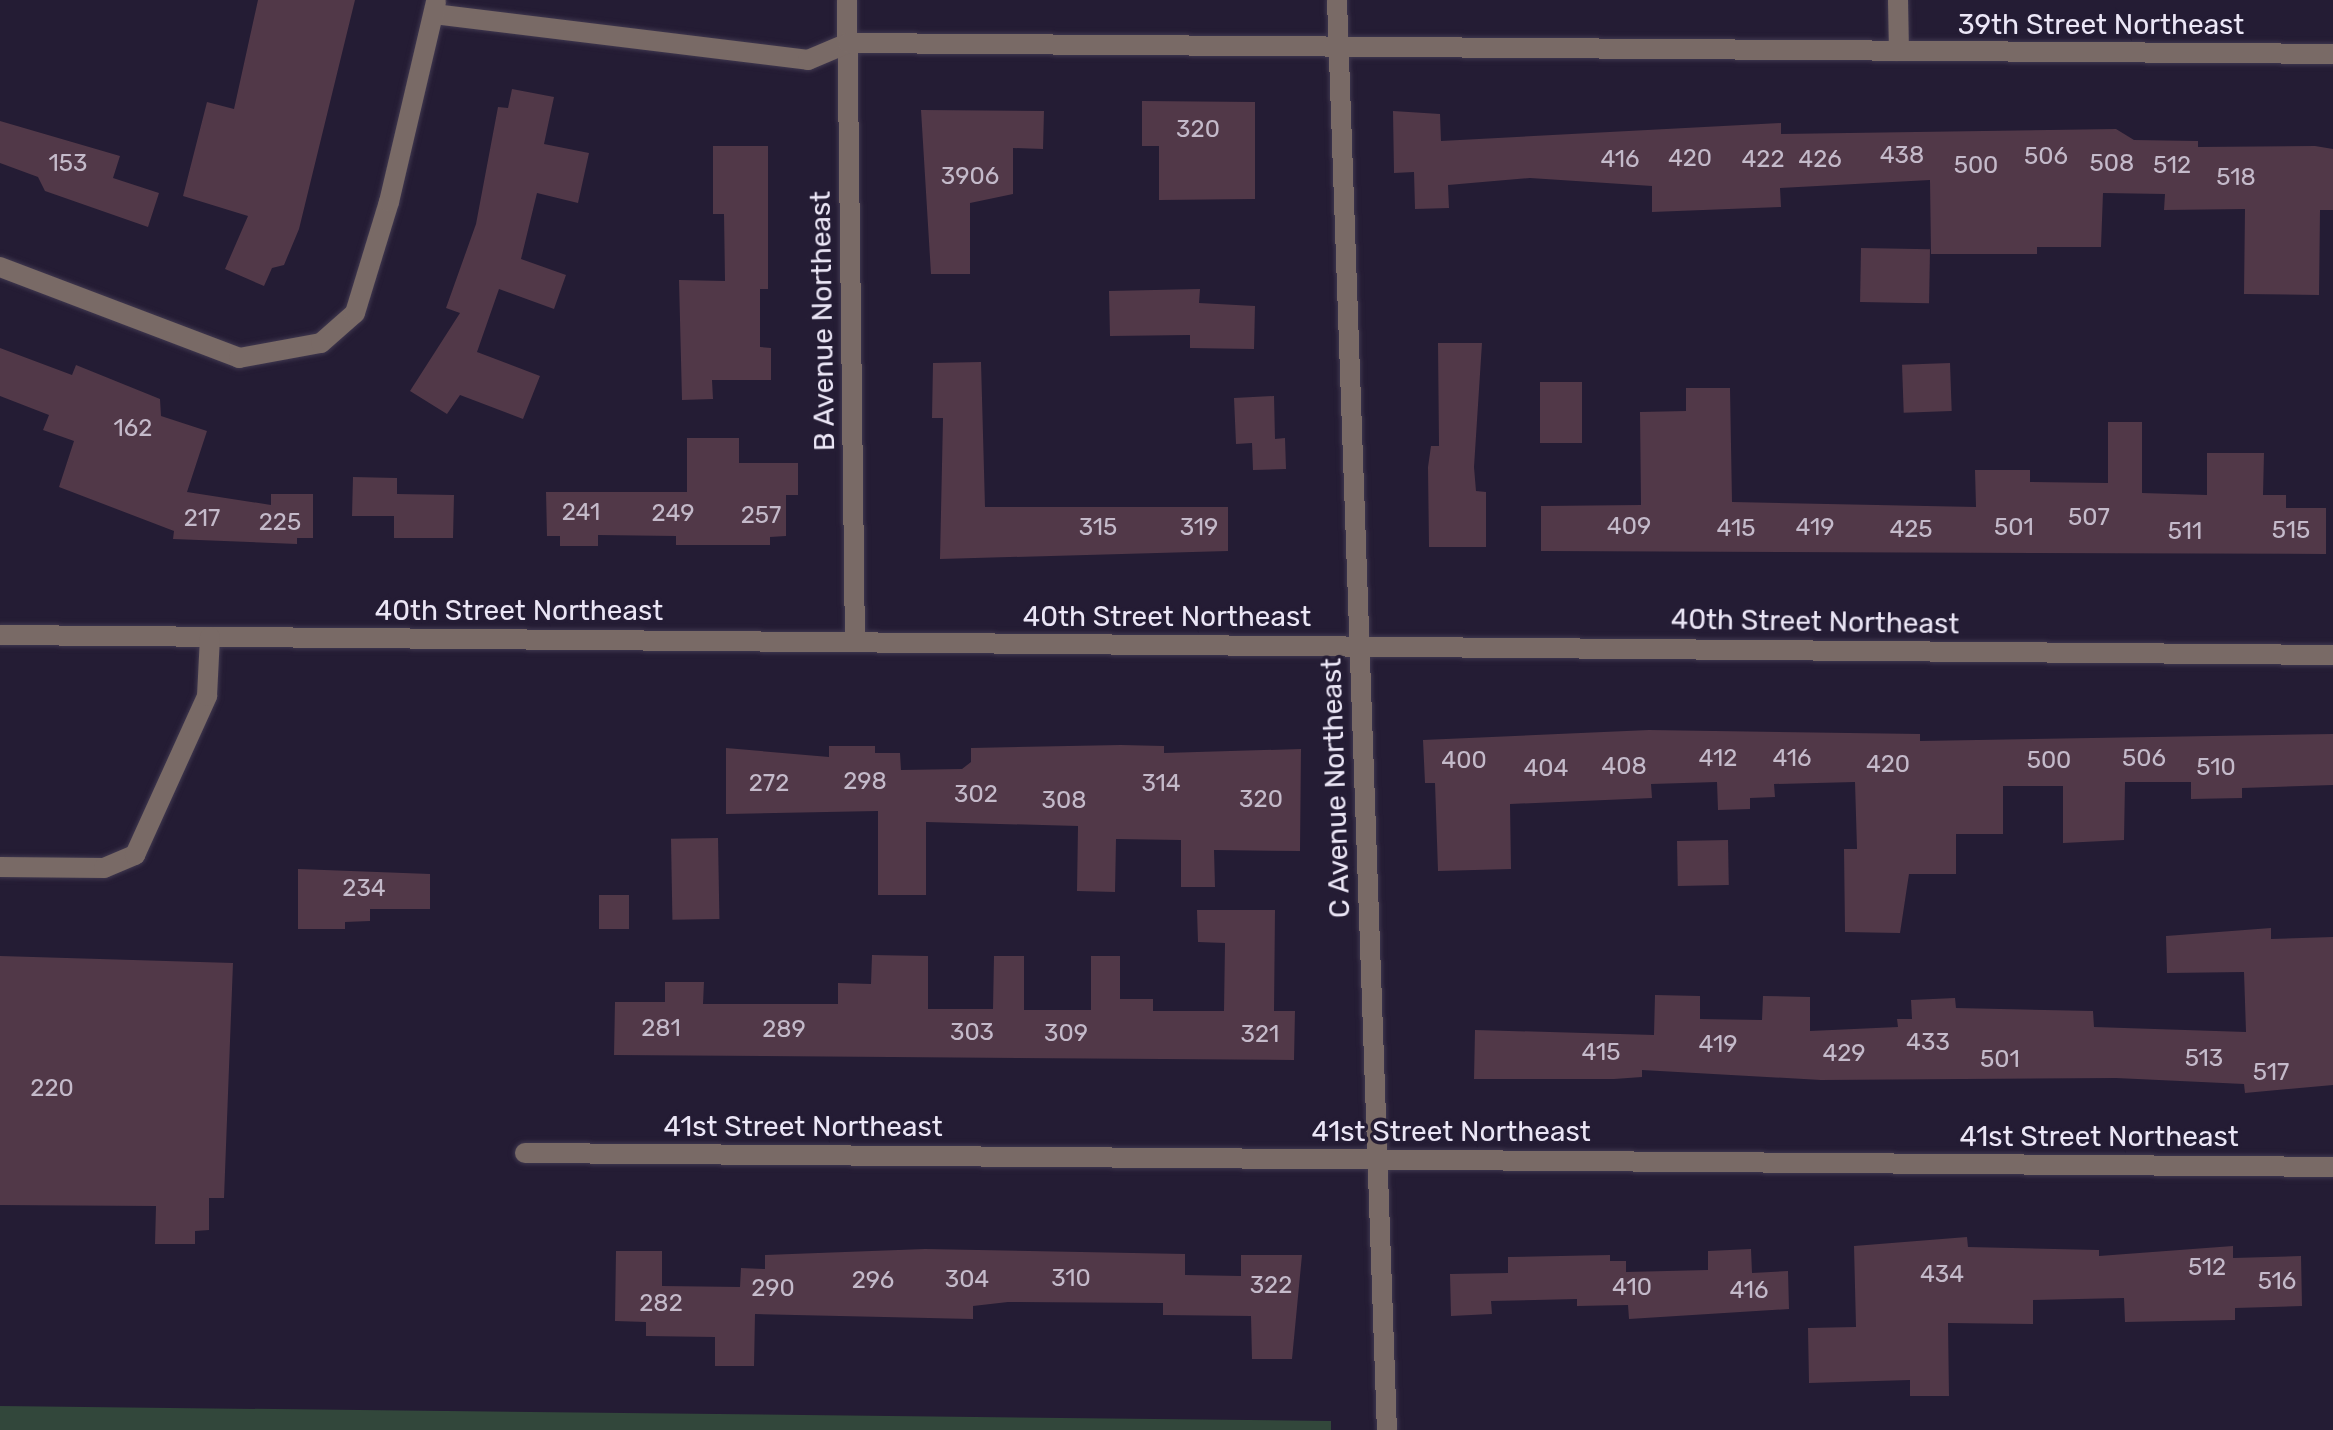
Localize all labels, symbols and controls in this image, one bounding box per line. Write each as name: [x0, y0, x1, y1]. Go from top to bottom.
street label: 39th Street Northeast: [1958, 8, 2244, 42]
house number: 320: [1176, 116, 1220, 144]
house number: 438: [1880, 142, 1924, 170]
house number: 506: [2024, 143, 2068, 171]
house number: 420: [1668, 145, 1712, 173]
house number: 416: [1600, 146, 1640, 174]
house number: 422: [1741, 146, 1785, 174]
house number: 426: [1798, 146, 1842, 174]
house number: 153: [49, 150, 87, 178]
house number: 508: [2090, 150, 2134, 178]
house number: 500: [1954, 152, 1998, 180]
house number: 512: [2153, 152, 2191, 180]
house number: 3906: [941, 163, 999, 191]
house number: 518: [2216, 164, 2256, 192]
street label: B Avenue Northeast: [804, 190, 842, 452]
house number: 162: [114, 415, 152, 443]
house number: 241: [562, 499, 600, 527]
house number: 249: [652, 500, 694, 528]
house number: 257: [741, 502, 781, 530]
house number: 507: [2068, 504, 2110, 532]
house number: 217: [184, 505, 220, 533]
house number: 225: [259, 509, 301, 537]
house number: 409: [1607, 513, 1651, 541]
house number: 315: [1079, 514, 1117, 542]
house number: 319: [1180, 514, 1218, 542]
house number: 419: [1796, 514, 1834, 542]
house number: 501: [1994, 514, 2034, 542]
house number: 415: [1717, 515, 1755, 543]
house number: 425: [1889, 516, 1933, 544]
house number: 515: [2272, 517, 2310, 545]
house number: 511: [2168, 518, 2202, 546]
street label: 40th Street Northeast: [375, 594, 663, 628]
street label: 40th Street Northeast: [1023, 600, 1311, 634]
street label: 40th Street Northeast: [1671, 603, 1959, 641]
street label: C Avenue Northeast: [1315, 657, 1357, 919]
house number: 412: [1699, 745, 1737, 773]
house number: 416: [1772, 745, 1812, 773]
house number: 506: [2122, 745, 2166, 773]
house number: 400: [1441, 747, 1487, 775]
house number: 500: [2027, 747, 2071, 775]
house number: 420: [1866, 751, 1910, 779]
house number: 408: [1601, 753, 1647, 781]
house number: 510: [2196, 754, 2236, 782]
house number: 404: [1523, 755, 1569, 783]
house number: 298: [843, 768, 887, 796]
house number: 272: [749, 770, 789, 798]
house number: 314: [1141, 770, 1181, 798]
house number: 302: [954, 781, 998, 809]
house number: 320: [1239, 786, 1283, 814]
house number: 308: [1042, 787, 1086, 815]
house number: 234: [342, 875, 386, 903]
house number: 281: [641, 1015, 681, 1043]
house number: 289: [762, 1016, 806, 1044]
house number: 303: [950, 1019, 994, 1047]
house number: 309: [1044, 1020, 1088, 1048]
house number: 321: [1241, 1021, 1279, 1049]
house number: 433: [1906, 1029, 1950, 1057]
house number: 419: [1699, 1031, 1737, 1059]
house number: 415: [1582, 1039, 1620, 1067]
house number: 429: [1822, 1040, 1866, 1068]
house number: 513: [2185, 1045, 2223, 1073]
house number: 501: [1980, 1046, 2020, 1074]
house number: 517: [2253, 1059, 2289, 1087]
house number: 220: [30, 1075, 74, 1103]
street label: 41st Street Northeast: [663, 1110, 943, 1144]
street label: 41st Street Northeast: [1311, 1115, 1591, 1149]
street label: 41st Street Northeast: [1959, 1120, 2239, 1154]
house number: 512: [2188, 1254, 2226, 1282]
house number: 434: [1920, 1261, 1964, 1289]
house number: 310: [1051, 1265, 1091, 1293]
house number: 304: [945, 1266, 989, 1294]
house number: 296: [852, 1267, 894, 1295]
house number: 516: [2258, 1268, 2296, 1296]
house number: 322: [1250, 1272, 1292, 1300]
house number: 410: [1612, 1274, 1652, 1302]
house number: 290: [751, 1275, 795, 1303]
house number: 416: [1729, 1277, 1769, 1305]
house number: 282: [639, 1290, 683, 1318]

